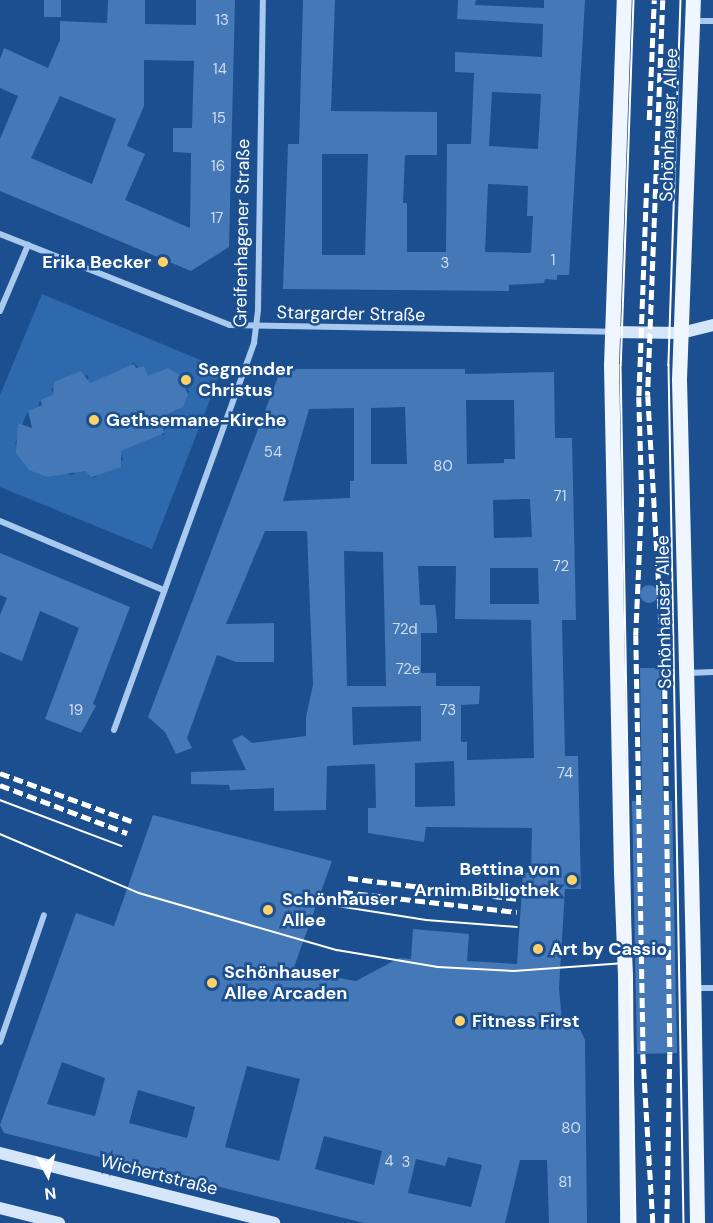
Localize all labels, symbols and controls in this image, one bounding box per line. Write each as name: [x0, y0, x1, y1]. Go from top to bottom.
house number: 13: [215, 12, 229, 30]
street label: Schönhauser Allee: [656, 48, 682, 202]
house number: 14: [213, 61, 227, 79]
house number: 15: [212, 110, 226, 128]
street label: Greifenhagener Straße: [230, 138, 254, 328]
house number: 16: [211, 158, 225, 176]
house number: 17: [211, 210, 223, 228]
place label: Erika Becker: [42, 251, 151, 273]
house number: 1: [551, 252, 555, 270]
marker: Erika Becker: [156, 255, 170, 269]
house number: 3: [441, 255, 449, 273]
street label: Stargarder Straße: [276, 302, 426, 326]
place label: Segnender Christus: [198, 359, 293, 401]
marker: Segnender Christus: [179, 373, 193, 387]
place label: Gethsemane-Kirche: [106, 409, 287, 431]
marker: Gethsemane-Kirche: [87, 413, 101, 427]
house number: 54: [264, 444, 282, 462]
house number: 80: [433, 458, 453, 476]
house number: 71: [554, 488, 566, 506]
street label: Schönhauser Allee: [652, 535, 676, 689]
house number: 72: [553, 558, 569, 576]
house number: 72d: [392, 621, 418, 639]
house number: 72e: [396, 661, 420, 679]
house number: 19: [69, 702, 83, 720]
house number: 73: [440, 702, 456, 720]
house number: 74: [557, 765, 573, 783]
place label: Bettina von Arnim Bibliothek: [414, 859, 560, 902]
marker: Bettina von Arnim Bibliothek: [565, 873, 579, 887]
place label: Schönhauser Allee: [282, 889, 398, 932]
marker: Schönhauser Allee: [259, 901, 277, 919]
place label: Art by Cassio: [550, 938, 667, 960]
marker: Art by Cassio: [531, 942, 545, 956]
place label: Schönhauser Allee Arcaden: [224, 962, 347, 1004]
marker: Schönhauser Allee Arcaden: [205, 976, 219, 990]
place label: Fitness First: [472, 1010, 579, 1032]
marker: Fitness First: [453, 1014, 467, 1028]
house number: 80: [561, 1120, 581, 1138]
north arrow: [18, 1145, 78, 1205]
street label: Wichertstraße: [98, 1150, 220, 1200]
house number: 4: [384, 1153, 394, 1171]
house number: 3: [402, 1154, 410, 1172]
house number: 81: [558, 1174, 572, 1192]
text: N: [43, 1182, 57, 1204]

